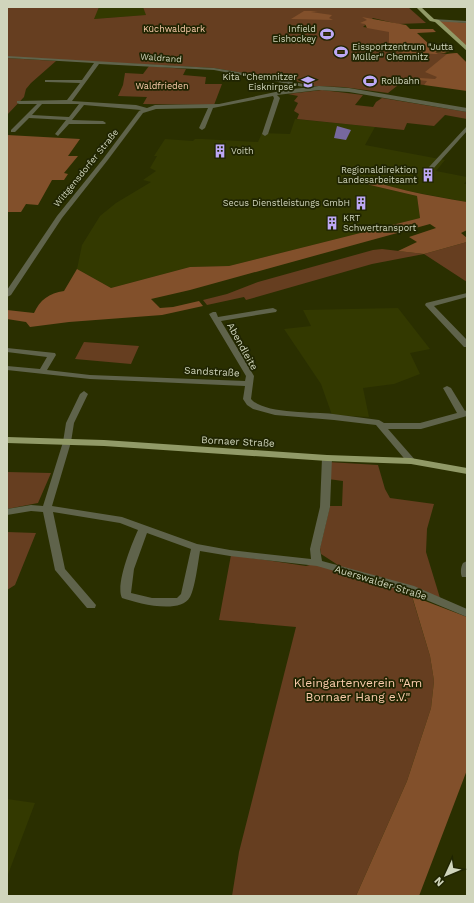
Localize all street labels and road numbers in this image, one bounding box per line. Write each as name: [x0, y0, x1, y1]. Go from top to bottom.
street label: Waldrand: [140, 52, 182, 64]
street label: Wittgensdorfer Straße: [52, 127, 120, 209]
street label: Abendleite: [225, 321, 260, 372]
street label: Sandstraße: [184, 365, 240, 378]
street label: Bornaer Straße: [201, 434, 275, 449]
street label: Auerswalder Straße: [333, 563, 428, 602]

